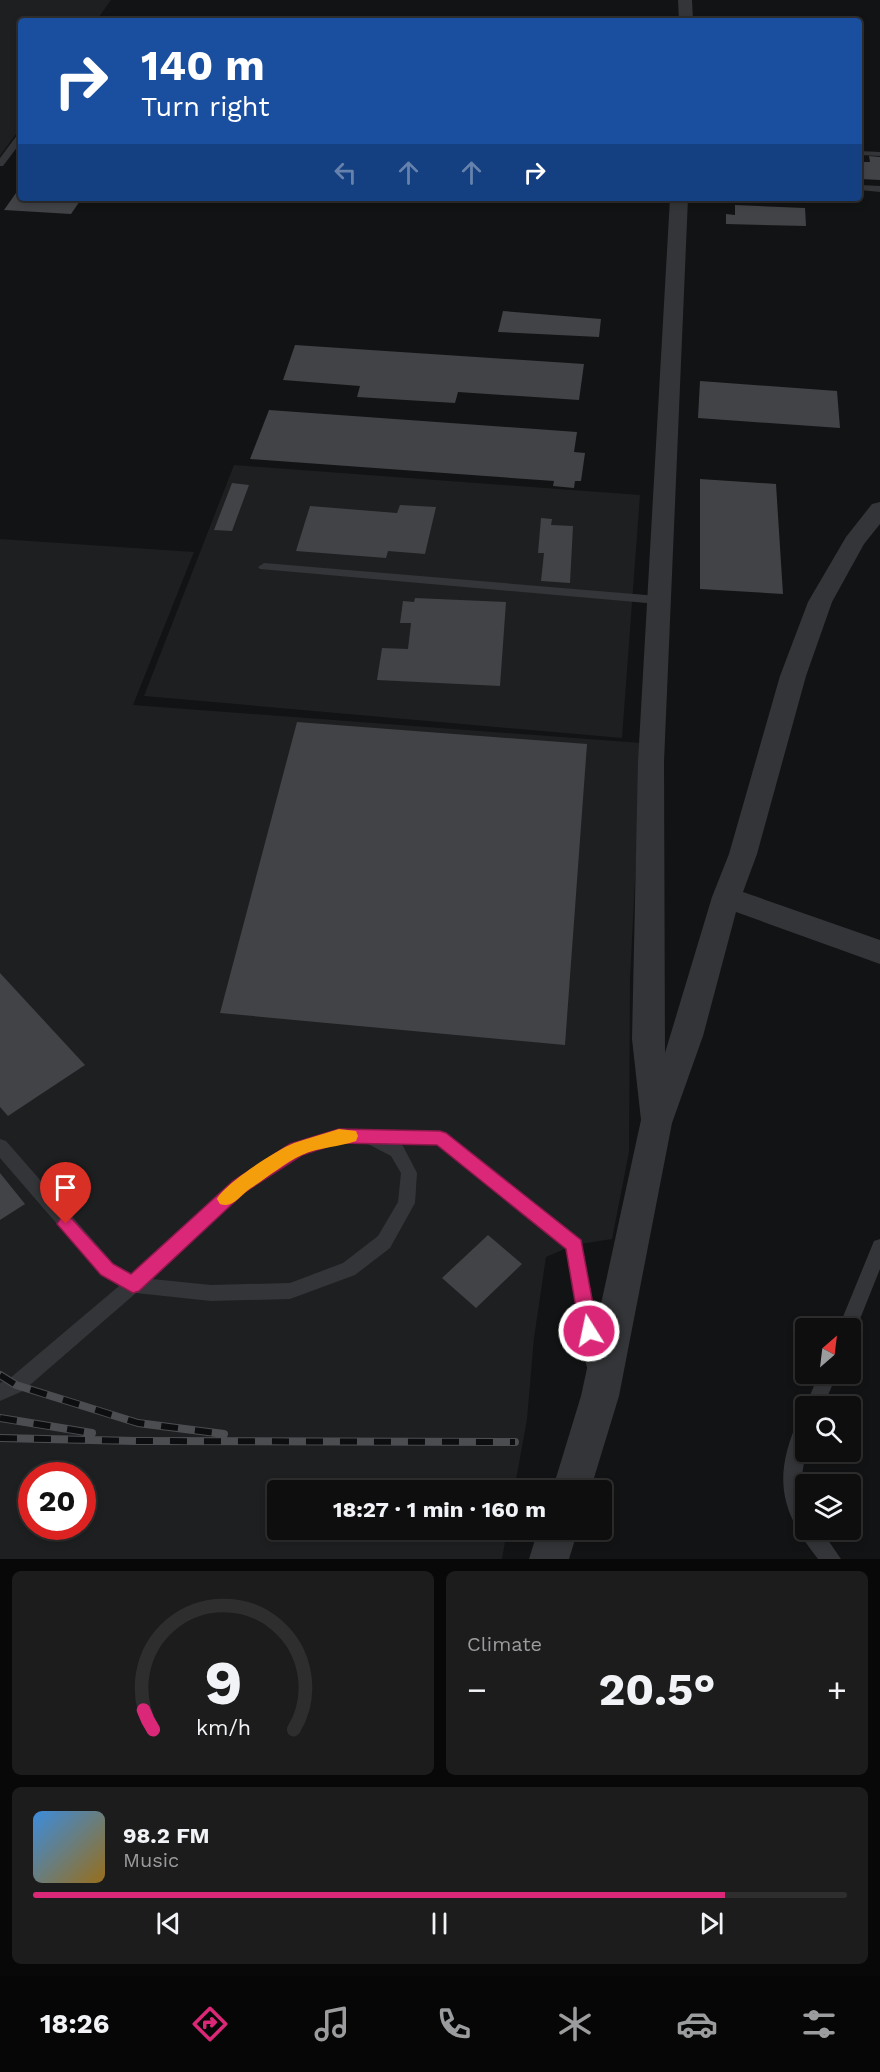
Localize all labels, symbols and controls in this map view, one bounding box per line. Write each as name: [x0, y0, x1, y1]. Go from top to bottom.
text: 140 m: [141, 41, 265, 90]
icon: right: [42, 42, 120, 120]
text: Turn right: [141, 91, 270, 123]
icon: left: [329, 156, 362, 189]
icon: ahead: [392, 156, 425, 189]
icon: ahead: [455, 156, 488, 189]
icon: right: [518, 156, 551, 189]
pin: [40, 1162, 91, 1224]
icon: arrive: [49, 1171, 82, 1204]
position arrow: [557, 1299, 621, 1363]
north arrow: [795, 1318, 861, 1384]
map controls: [795, 1318, 861, 1540]
button: search: [795, 1396, 861, 1462]
speed limit sign: 20: [18, 1462, 96, 1540]
button: layers: [795, 1474, 861, 1540]
text: 18:27 · 1 min · 160 m: [333, 1497, 546, 1522]
text: Climate: [467, 1632, 542, 1656]
text: 9: [204, 1646, 242, 1719]
text: 20.5°: [599, 1663, 715, 1716]
text: −: [467, 1670, 487, 1709]
text: +: [827, 1670, 847, 1709]
text: km/h: [195, 1715, 251, 1740]
text: 98.2 FM: [123, 1823, 210, 1848]
text: Music: [123, 1848, 179, 1872]
icon: previous: [152, 1907, 185, 1940]
icon: pause: [423, 1907, 456, 1940]
icon: next: [695, 1907, 728, 1940]
icon: directions: [189, 2003, 231, 2045]
icon: music: [311, 2003, 353, 2045]
icon: phone: [433, 2003, 475, 2045]
icon: climate: [554, 2003, 596, 2045]
icon: car: [676, 2003, 718, 2045]
icon: filters: [798, 2003, 840, 2045]
text: 18:26: [40, 2008, 109, 2040]

